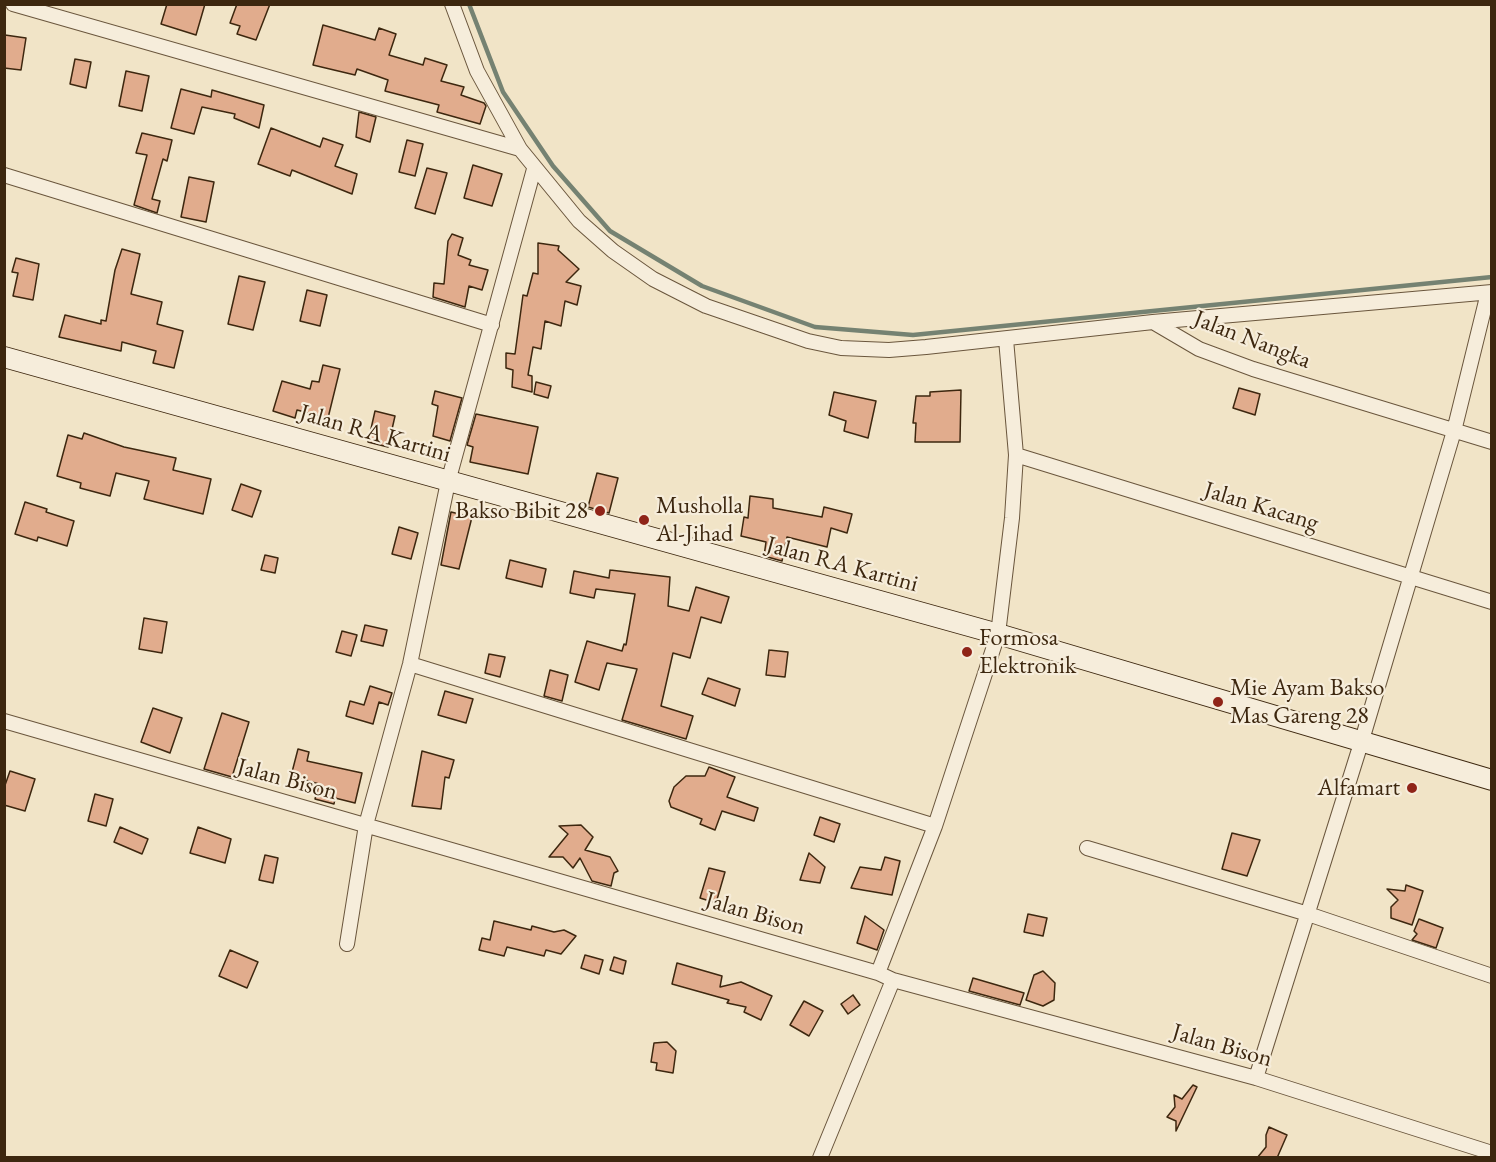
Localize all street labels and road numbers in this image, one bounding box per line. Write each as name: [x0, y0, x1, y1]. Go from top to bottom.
street label: Jalan Nangka: [1189, 305, 1315, 375]
street label: Jalan RA Kartini: [296, 399, 454, 469]
street label: Jalan Kacang: [1200, 476, 1322, 538]
street label: Jalan RA Kartini: [763, 531, 921, 599]
street label: Jalan Bison: [234, 753, 340, 807]
street label: Jalan Bison: [702, 886, 808, 942]
street label: Jalan Bison: [1169, 1018, 1275, 1074]

